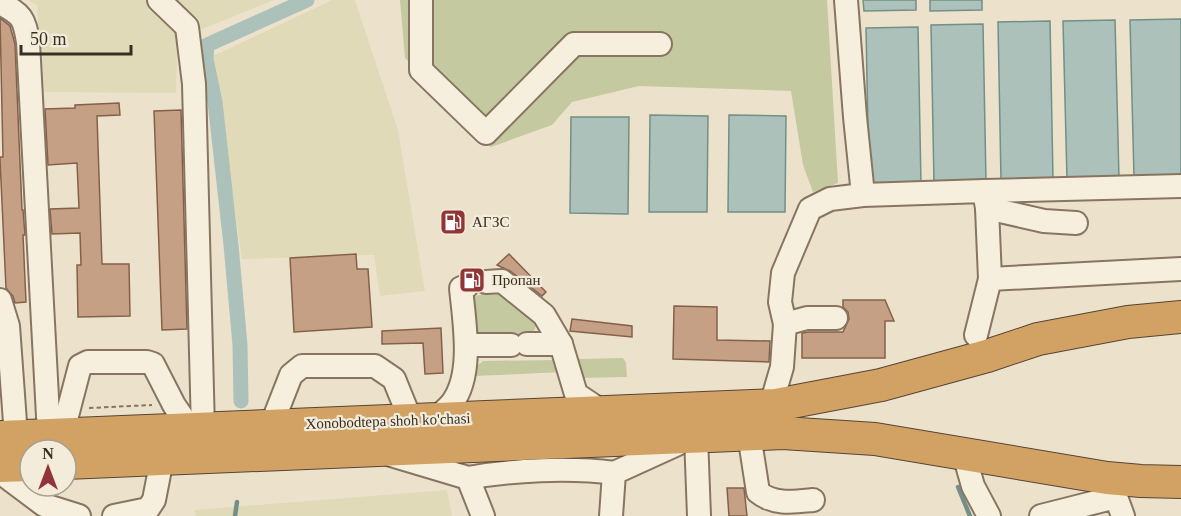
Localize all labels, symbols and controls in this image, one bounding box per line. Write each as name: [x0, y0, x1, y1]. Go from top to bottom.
scale bar: [21, 18, 130, 56]
text: 50 m: [30, 29, 67, 49]
fuel station icon: АГЗС: [438, 207, 468, 237]
place label: АГЗС: [472, 214, 509, 230]
fuel station icon: Пропан: [457, 265, 487, 295]
place label: Пропан: [492, 272, 541, 288]
street label: Xonobodtepa shoh ko'chasi: [305, 410, 471, 432]
north arrow: [18, 438, 78, 498]
text: N: [42, 445, 54, 462]

